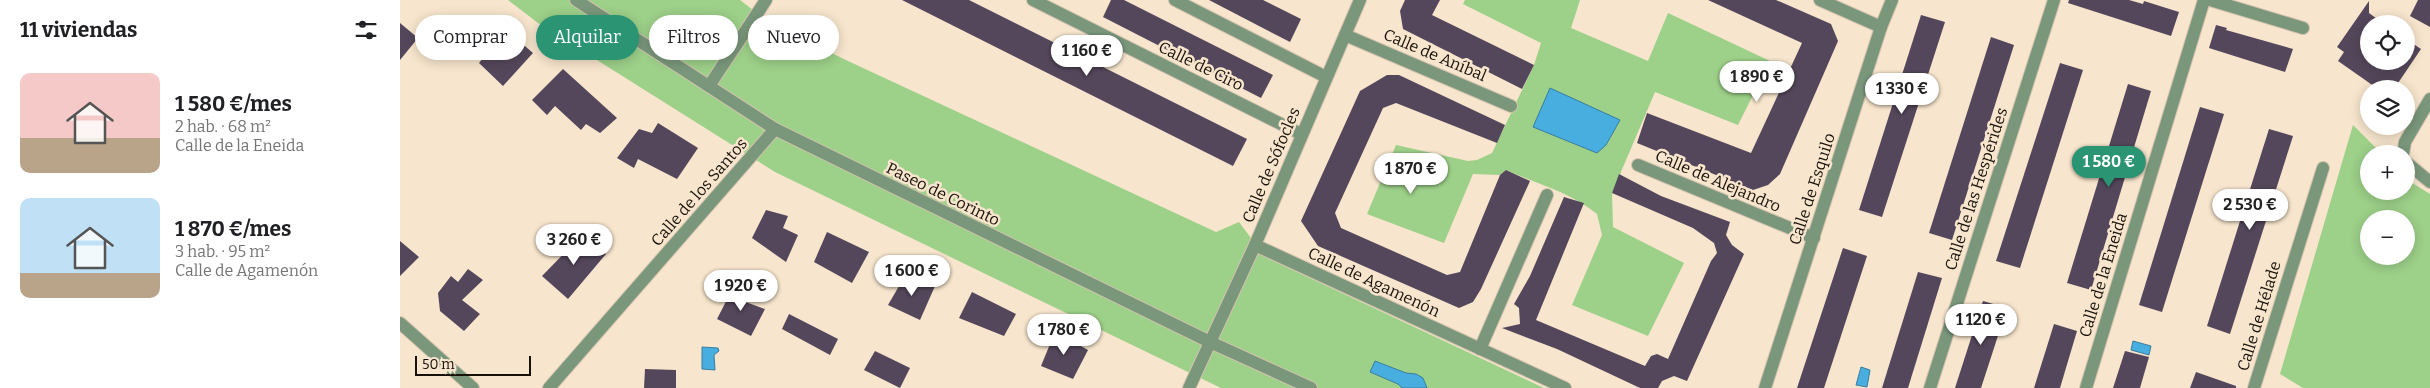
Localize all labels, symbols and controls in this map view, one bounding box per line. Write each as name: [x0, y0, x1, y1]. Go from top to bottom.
chip: Comprar: [415, 15, 526, 60]
chip: Alquilar: [536, 15, 639, 60]
chip: Filtros: [649, 15, 738, 60]
chip: Nuevo: [748, 15, 839, 60]
map controls: [2360, 15, 2415, 265]
button: locate: [2360, 15, 2415, 70]
icon: filters: [352, 16, 380, 44]
text: 11 viviendas: [20, 17, 137, 43]
street label: Calle de Aníbal: [1381, 25, 1490, 85]
pin: 1 160 €: [1041, 34, 1133, 77]
street label: Calle de Ciro: [1156, 37, 1246, 95]
text: 1 160 €: [1062, 41, 1112, 60]
pin: 1 890 €: [1711, 61, 1803, 103]
text: 1 890 €: [1730, 67, 1784, 86]
pin: 1 330 €: [1856, 72, 1948, 115]
text: 1 330 €: [1876, 79, 1928, 98]
button: layers: [2360, 80, 2415, 135]
text: 1 580 €/mes: [175, 91, 292, 117]
icon: home: [60, 93, 120, 153]
street label: Calle de Sófocles: [1238, 104, 1304, 226]
street label: Calle de las Hespérides: [1941, 105, 2011, 273]
text: 2 hab. · 68 m²: [175, 117, 271, 136]
street label: Calle de Esquilo: [1785, 131, 1839, 247]
street label: Calle de los Santos: [647, 134, 751, 250]
text: Calle de la Eneida: [175, 136, 304, 155]
button: +: [2360, 145, 2415, 200]
street label: Calle de Alejandro: [1653, 146, 1783, 216]
pin: 1 580 €: [2063, 146, 2155, 188]
pin: 1 870 €: [1365, 152, 1457, 195]
text: 1 580 €: [2083, 152, 2135, 171]
street label: Paseo de Corinto: [883, 158, 1003, 230]
text: 1 870 €: [1385, 159, 1437, 178]
pin: 2 530 €: [2204, 188, 2296, 231]
text: 2 530 €: [2223, 195, 2277, 214]
street label: Calle de la Eneida: [2075, 210, 2131, 340]
button: −: [2360, 210, 2415, 265]
text: 1 870 €/mes: [175, 216, 291, 242]
icon: home: [60, 218, 120, 278]
pin: 3 260 €: [528, 224, 620, 266]
text: 3 260 €: [547, 230, 601, 249]
text: 3 hab. · 95 m²: [175, 242, 270, 261]
street label: Calle de Agamenón: [1305, 243, 1443, 321]
pin: 1 600 €: [866, 254, 958, 297]
street label: Calle de Hélade: [2233, 259, 2285, 373]
text: Calle de Agamenón: [175, 261, 318, 280]
text: 1 600 €: [885, 261, 939, 280]
pin: 1 920 €: [695, 270, 787, 312]
text: 1 920 €: [715, 276, 767, 295]
pin: 1 120 €: [1935, 304, 2027, 346]
text: 1 120 €: [1956, 310, 2006, 329]
pin: 1 780 €: [1018, 314, 1110, 356]
text: 1 780 €: [1038, 320, 1090, 339]
scale bar: [415, 353, 531, 376]
text: 50 m: [422, 356, 455, 373]

